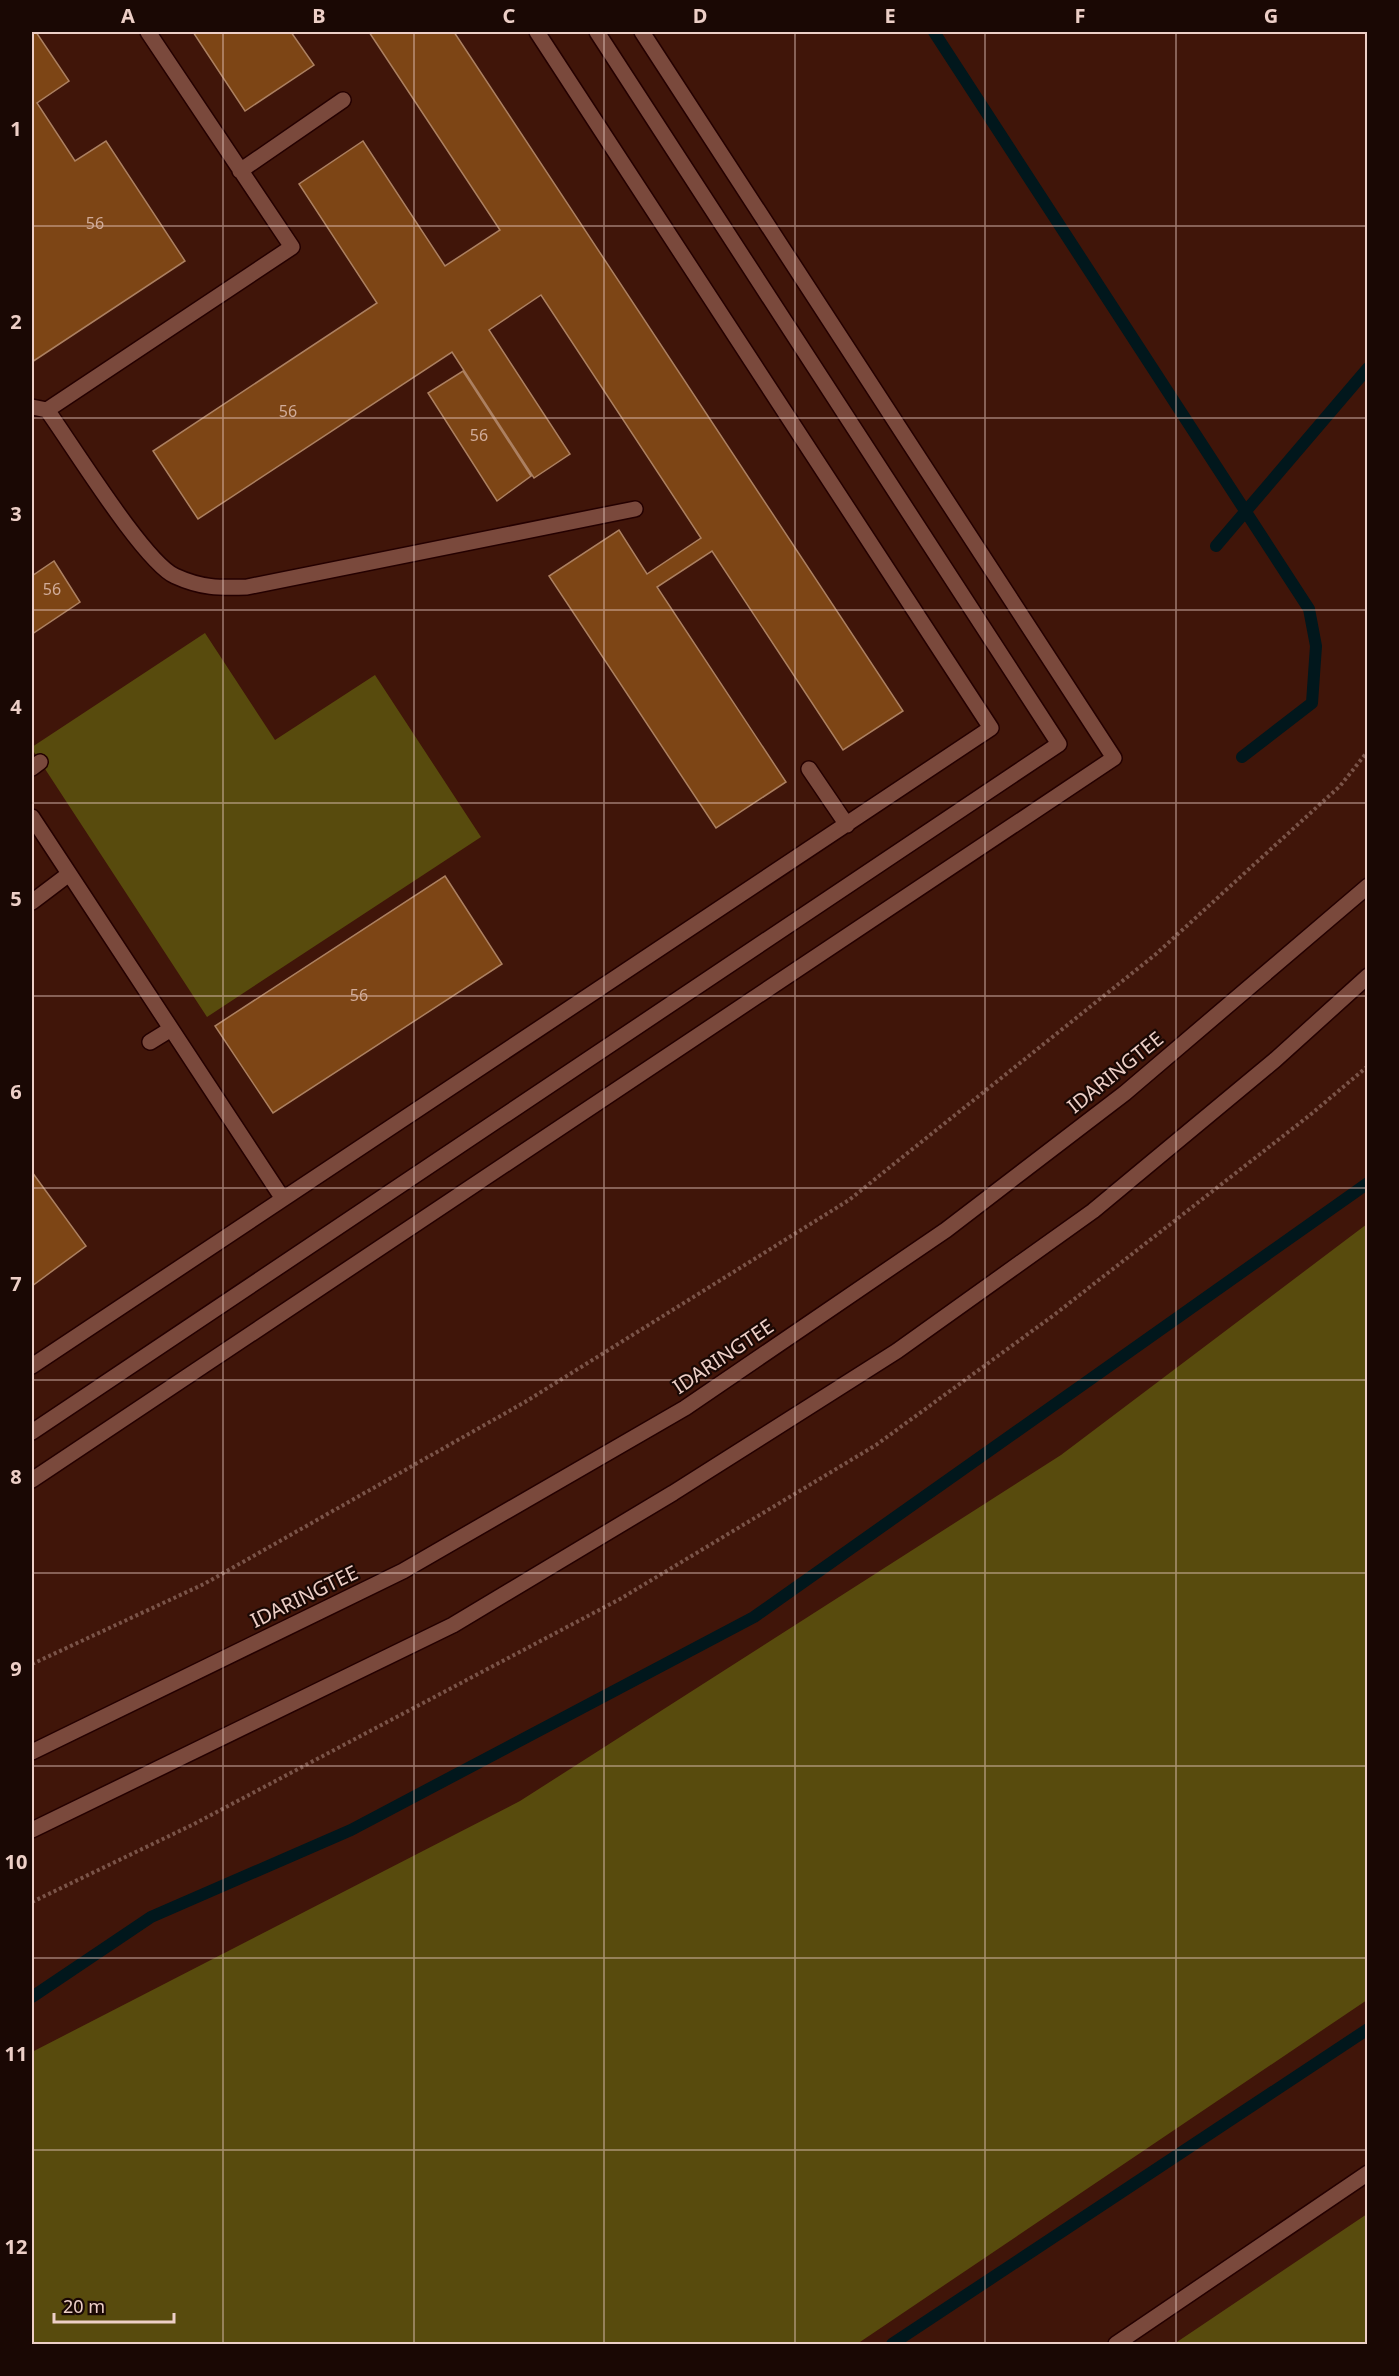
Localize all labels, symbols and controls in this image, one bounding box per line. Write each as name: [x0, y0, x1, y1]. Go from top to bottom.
text: A: [121, 2, 135, 29]
text: B: [312, 2, 326, 29]
text: C: [503, 2, 516, 29]
text: D: [693, 2, 707, 29]
text: E: [884, 2, 896, 29]
text: F: [1075, 2, 1085, 29]
text: G: [1264, 2, 1278, 29]
text: 1: [10, 115, 22, 142]
house number: 56: [86, 212, 104, 234]
text: 2: [10, 308, 22, 335]
house number: 56: [279, 400, 297, 422]
house number: 56: [470, 424, 488, 446]
text: 3: [10, 500, 22, 527]
house number: 56: [43, 578, 61, 600]
text: 4: [10, 693, 22, 720]
text: 5: [10, 885, 22, 912]
house number: 56: [350, 984, 368, 1006]
street label: IDARINGTEE: [1061, 1025, 1169, 1119]
text: 6: [10, 1078, 22, 1105]
text: 7: [10, 1270, 22, 1297]
street label: IDARINGTEE: [667, 1312, 779, 1400]
text: 8: [10, 1463, 22, 1490]
street label: IDARINGTEE: [246, 1558, 362, 1634]
text: 9: [10, 1655, 22, 1682]
text: 10: [5, 1848, 27, 1875]
text: 11: [5, 2040, 27, 2067]
text: 12: [5, 2233, 27, 2260]
scale bar: [54, 2286, 174, 2324]
text: 20 m: [63, 2294, 105, 2318]

